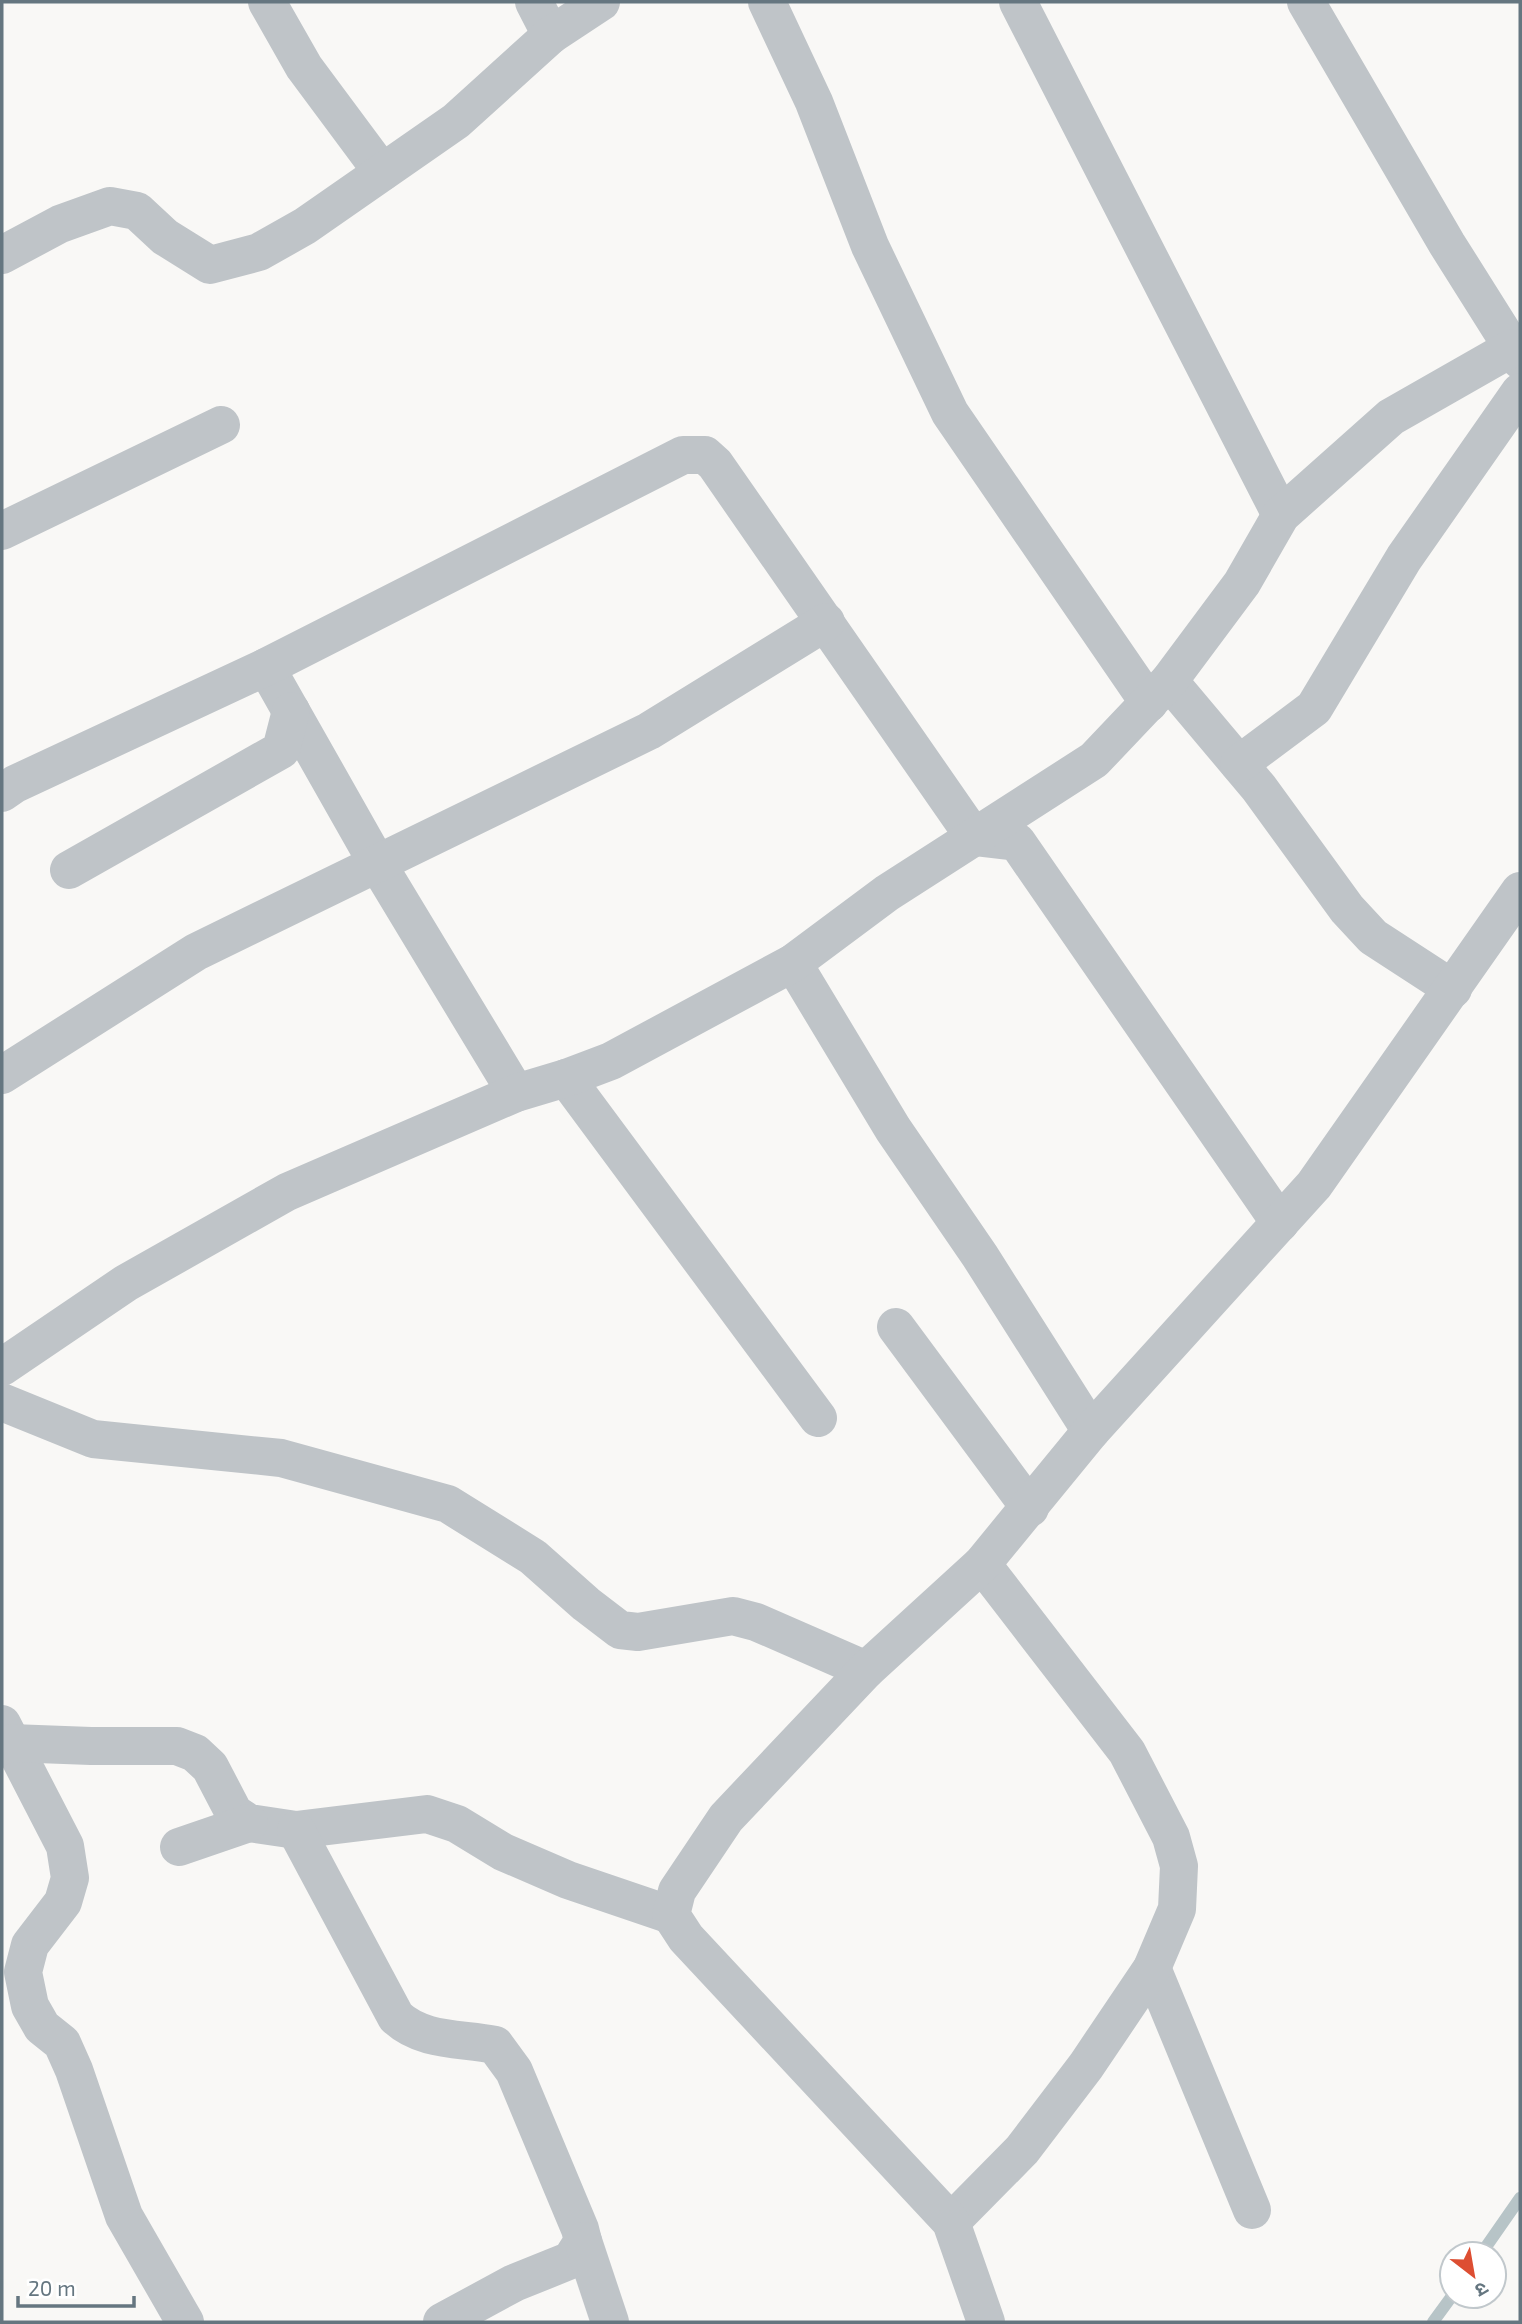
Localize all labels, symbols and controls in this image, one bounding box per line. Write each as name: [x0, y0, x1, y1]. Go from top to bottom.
north arrow: [1438, 2240, 1508, 2310]
scale bar: [18, 2264, 133, 2308]
text: 20 m: [28, 2275, 76, 2300]
text: उ: [1471, 2277, 1493, 2303]

